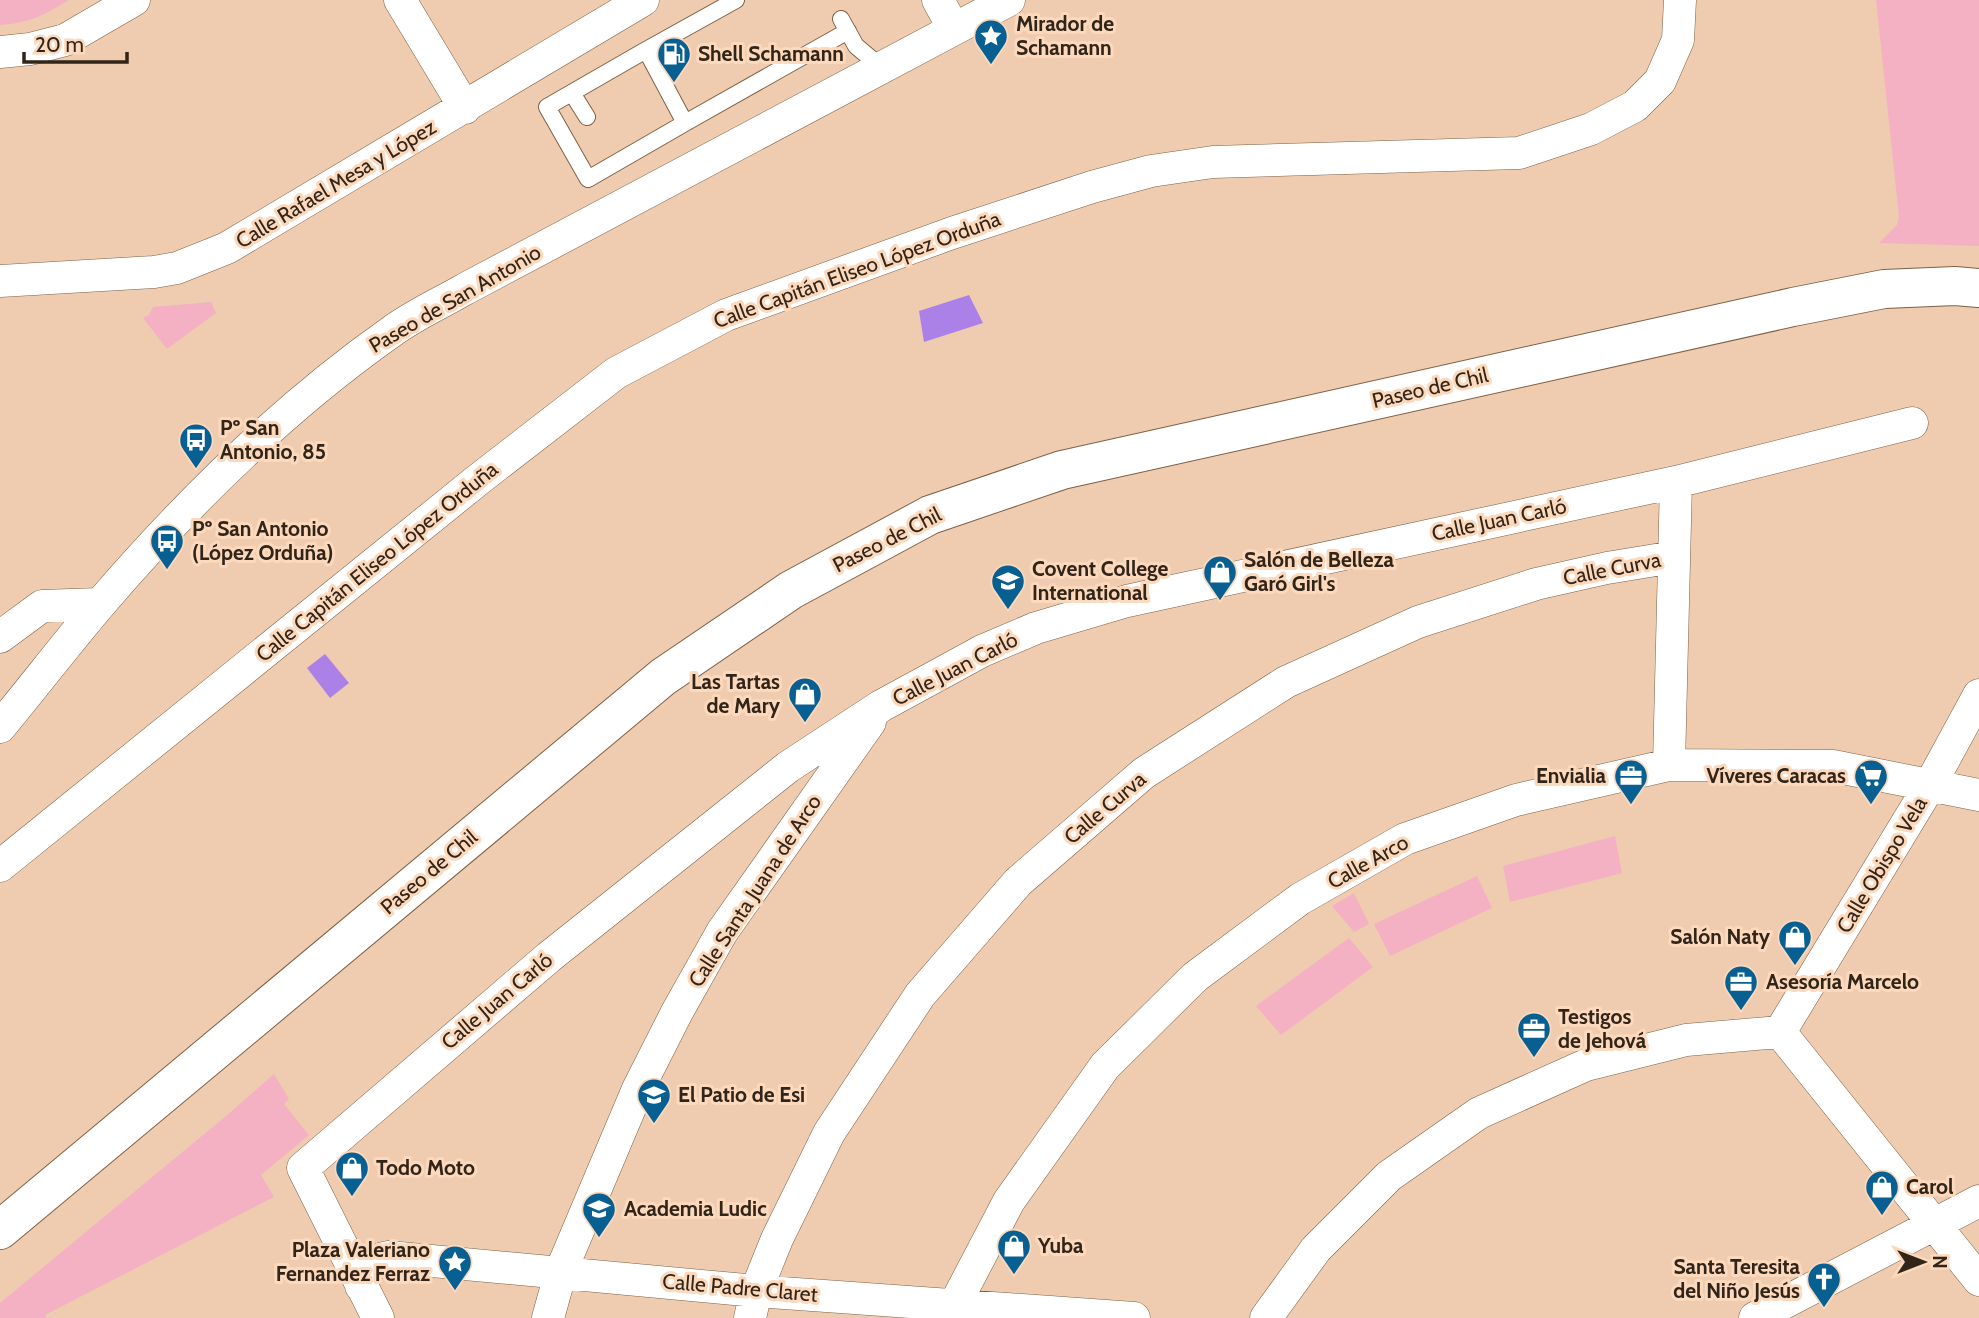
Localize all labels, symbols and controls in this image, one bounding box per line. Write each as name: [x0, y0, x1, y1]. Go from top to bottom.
place label: Mirador de Schamann: [1016, 11, 1114, 60]
place icon: Mirador de Schamann: [972, 17, 1010, 66]
scale bar: [24, 21, 128, 65]
text: 20 m: [35, 32, 84, 57]
fuel station icon: Shell Schamann: [655, 35, 693, 84]
place label: Shell Schamann: [698, 41, 844, 66]
street label: Calle Rafael Mesa y López: [231, 114, 440, 253]
street label: Calle Capitán Eliseo López Orduña: [710, 206, 1004, 333]
street label: Paseo de San Antonio: [364, 239, 545, 358]
street label: Paseo de Chil: [1369, 362, 1490, 413]
place label: Pº San Antonio, 85: [220, 415, 326, 464]
bus stop icon: Pº San Antonio, 85: [177, 421, 215, 470]
street label: Calle Capitán Eliseo López Orduña: [251, 456, 503, 667]
street label: Calle Juan Carló: [1429, 493, 1569, 546]
street label: Paseo de Chil: [828, 502, 945, 578]
place label: Pº San Antonio (López Orduña): [192, 516, 333, 565]
bus stop icon: Pº San Antonio (López Orduña): [148, 522, 186, 571]
place label: Salón de Belleza Garó Girl's: [1244, 547, 1395, 596]
street label: Calle Curva: [1561, 547, 1663, 590]
shop icon: Salón de Belleza Garó Girl's: [1201, 553, 1239, 602]
place label: Covent College International: [1032, 556, 1169, 605]
school or university icon: Covent College International: [989, 562, 1027, 611]
street label: Calle Juan Carló: [888, 626, 1021, 711]
place label: Las Tartas de Mary: [691, 669, 781, 718]
shop icon: Las Tartas de Mary: [786, 675, 824, 724]
office icon: Envialia: [1612, 757, 1650, 806]
supermarket icon: Víveres Caracas: [1852, 757, 1890, 806]
place label: Envialia: [1536, 763, 1607, 788]
place label: Víveres Caracas: [1706, 763, 1846, 788]
street label: Calle Curva: [1059, 766, 1151, 849]
street label: Calle Santa Juana de Arco: [683, 790, 826, 992]
street label: Calle Obispo Vela: [1831, 792, 1932, 937]
street label: Paseo de Chil: [375, 824, 482, 919]
street label: Calle Arco: [1323, 829, 1413, 894]
shop icon: Salón Naty: [1776, 918, 1814, 967]
place label: Salón Naty: [1670, 924, 1771, 949]
street label: Calle Juan Carló: [436, 947, 557, 1054]
office icon: Asesoría Marcelo: [1722, 963, 1760, 1012]
place label: Asesoría Marcelo: [1766, 969, 1919, 994]
place label: Testigos de Jehová: [1558, 1004, 1647, 1053]
office icon: Testigos de Jehová: [1515, 1010, 1553, 1059]
school or university icon: El Patio de Esi: [635, 1076, 673, 1125]
place label: El Patio de Esi: [678, 1082, 805, 1107]
shop icon: Todo Moto: [333, 1149, 371, 1198]
place label: Todo Moto: [376, 1155, 475, 1180]
shop icon: Carol: [1863, 1168, 1901, 1217]
place label: Carol: [1906, 1174, 1954, 1199]
school or university icon: Academia Ludic: [580, 1190, 618, 1239]
place label: Academia Ludic: [624, 1196, 767, 1221]
shop icon: Yuba: [995, 1227, 1033, 1276]
north arrow: [1888, 1227, 1958, 1297]
place label: Yuba: [1037, 1233, 1084, 1258]
place label: Plaza Valeriano Fernandez Ferraz: [276, 1237, 430, 1286]
place icon: Plaza Valeriano Fernandez Ferraz: [436, 1243, 474, 1292]
place label: Santa Teresita del Niño Jesús: [1673, 1254, 1801, 1303]
text: N: [1928, 1255, 1951, 1269]
church icon: Santa Teresita del Niño Jesús: [1805, 1260, 1843, 1309]
street label: Calle Padre Claret: [661, 1268, 819, 1307]

